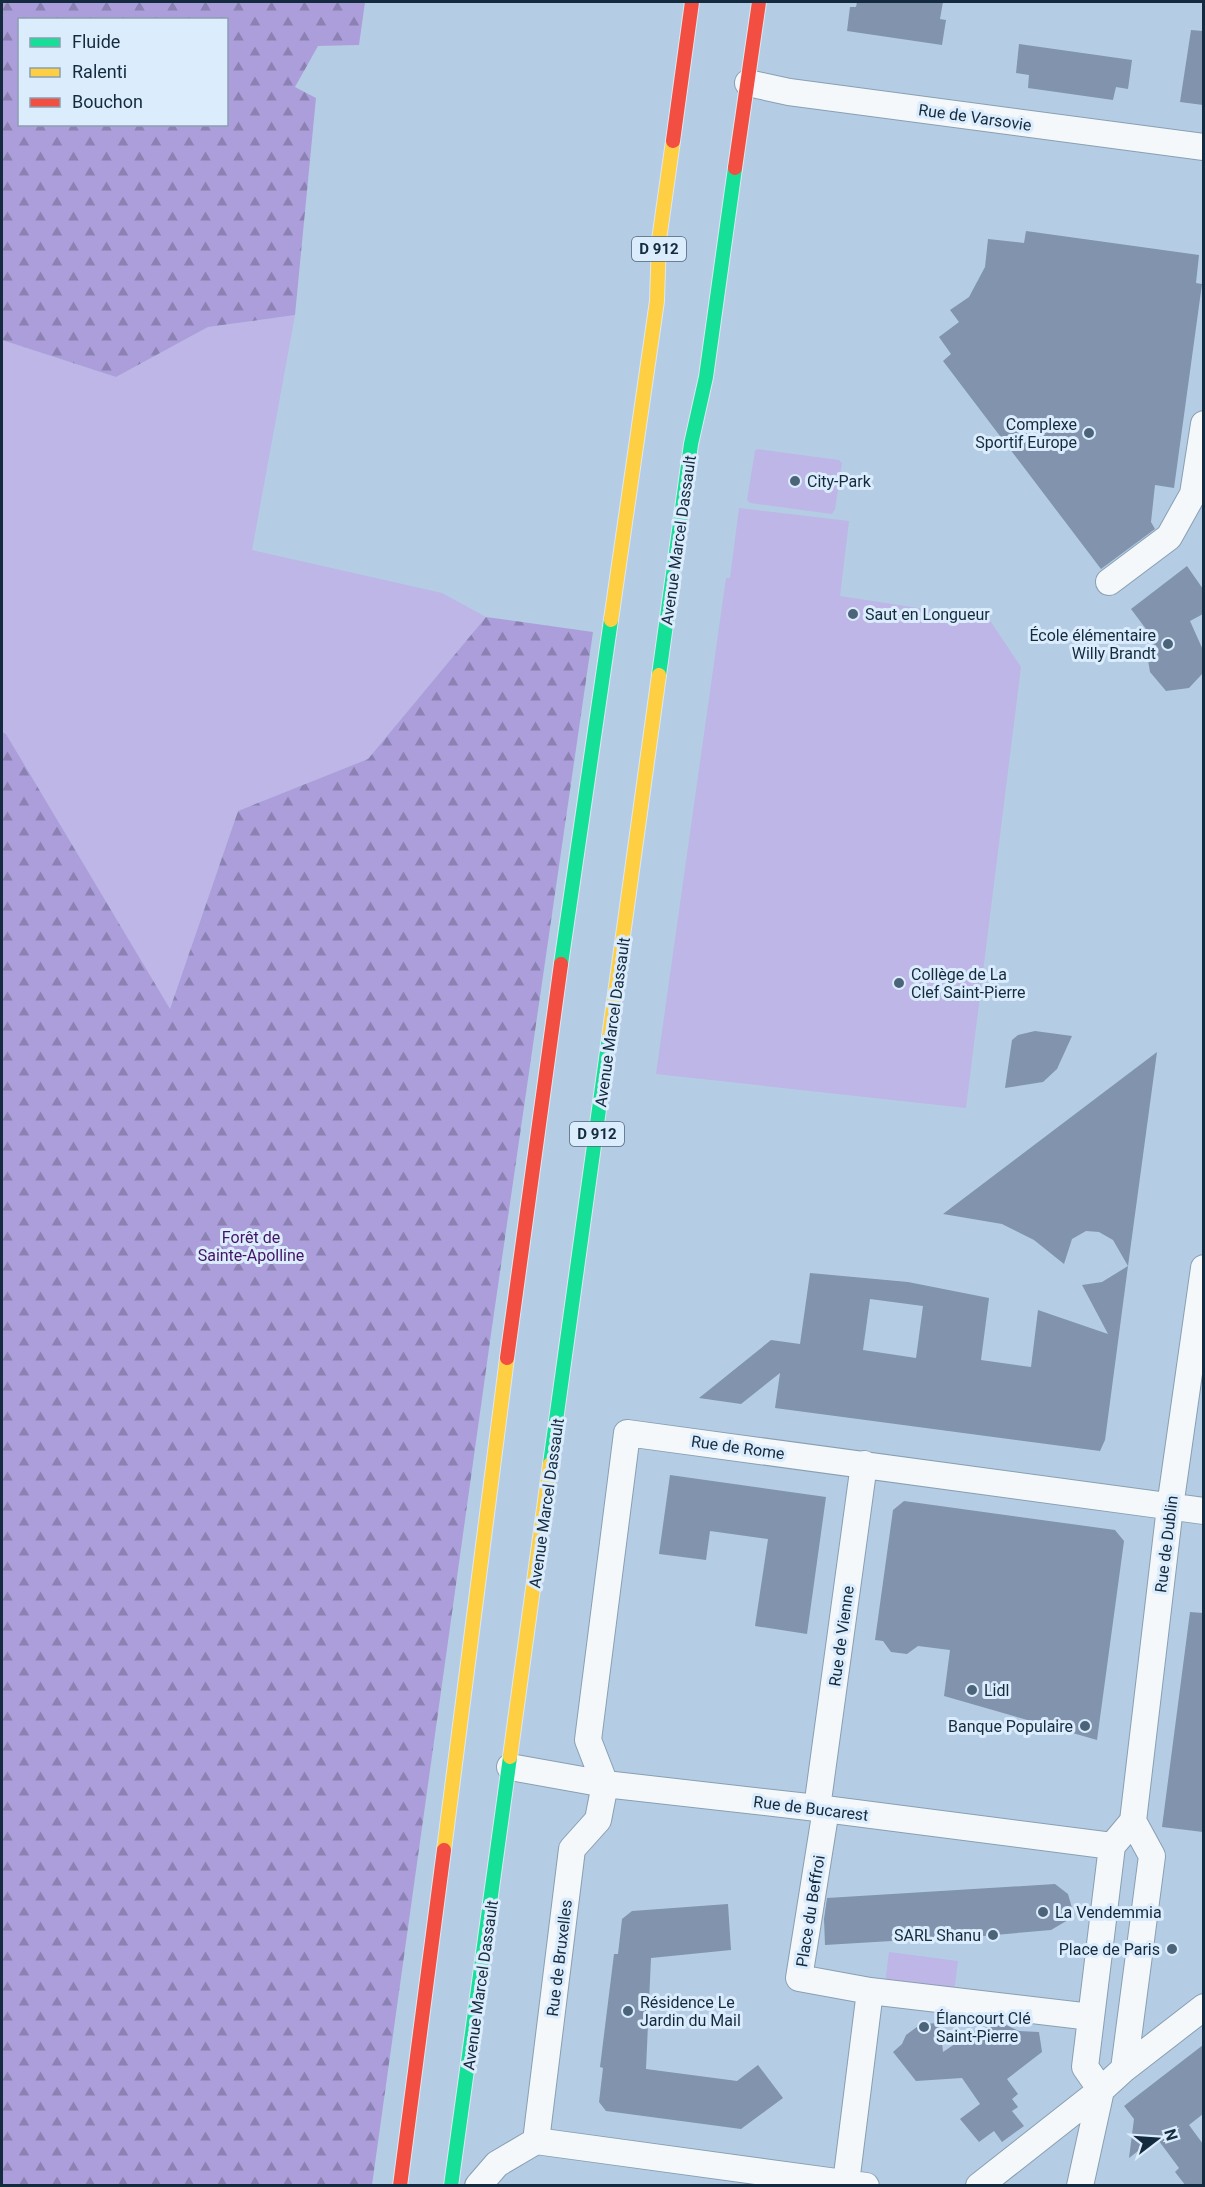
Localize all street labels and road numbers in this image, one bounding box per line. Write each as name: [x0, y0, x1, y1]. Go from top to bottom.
street label: Rue de Varsovie: [917, 100, 1033, 135]
road number: D 912: [632, 237, 686, 261]
street label: Avenue Marcel Dassault: [657, 454, 700, 626]
street label: Avenue Marcel Dassault: [591, 936, 634, 1108]
road number: D 912: [570, 1122, 624, 1146]
street label: Avenue Marcel Dassault: [525, 1417, 568, 1589]
street label: Rue de Rome: [690, 1432, 786, 1463]
street label: Rue de Dublin: [1151, 1495, 1182, 1594]
street label: Rue de Vienne: [825, 1585, 858, 1688]
street label: Rue de Bucarest: [752, 1792, 870, 1825]
street label: Place du Beffroi: [792, 1854, 829, 1968]
street label: Avenue Marcel Dassault: [459, 1899, 502, 2071]
street label: Rue de Bruxelles: [543, 1899, 576, 2018]

